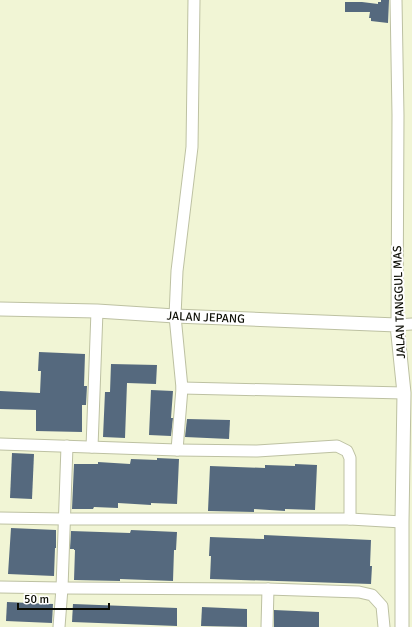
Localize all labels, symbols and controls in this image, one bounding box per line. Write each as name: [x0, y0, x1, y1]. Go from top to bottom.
street label: JALAN TANGGUL MAS: [390, 245, 409, 359]
street label: JALAN JEPANG: [166, 308, 245, 327]
scale bar: [18, 585, 109, 611]
text: 50 m: [24, 592, 49, 607]

